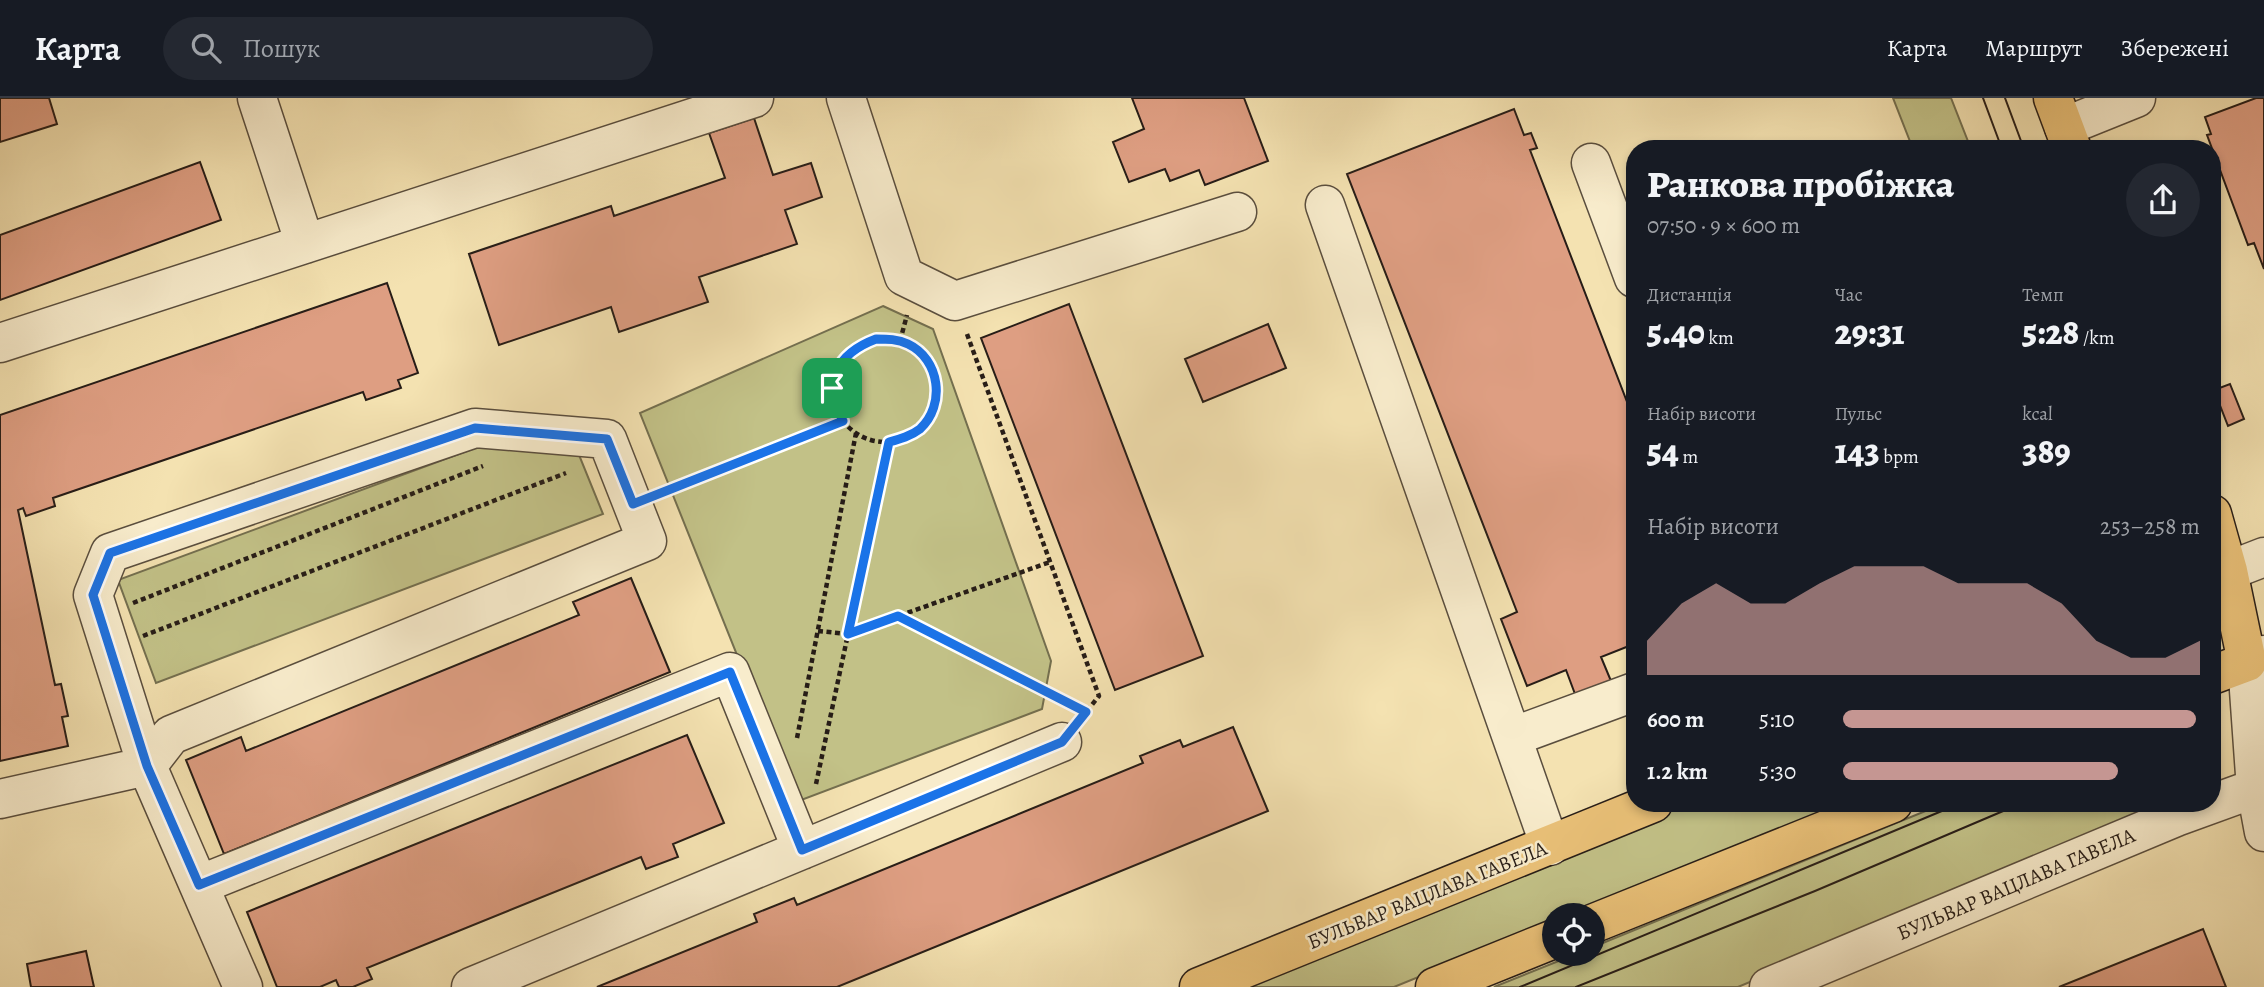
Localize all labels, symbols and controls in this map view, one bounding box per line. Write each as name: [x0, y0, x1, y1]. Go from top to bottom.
search box: [163, 17, 653, 80]
text: Карта: [35, 26, 121, 71]
icon: search: [187, 29, 225, 67]
text: Пошук: [243, 31, 320, 66]
text: Карта: [1887, 32, 1947, 64]
text: Маршрут: [1985, 32, 2082, 64]
text: Збережені: [2120, 32, 2229, 64]
text: Ранкова пробіжка: [1647, 158, 1954, 210]
button: share: [2126, 163, 2200, 237]
text: 07:50 · 9 × 600 m: [1647, 210, 1800, 241]
text: Дистанція: [1647, 282, 1732, 308]
text: Час: [1835, 282, 1863, 308]
text: Темп: [2022, 282, 2064, 308]
text: 5.40: [1647, 308, 1705, 356]
text: 29:31: [1835, 308, 1905, 356]
text: 5:28: [2022, 308, 2079, 356]
text: km: [1705, 325, 1734, 351]
text: /km: [2079, 325, 2115, 351]
pin: [802, 358, 862, 418]
icon: arrive: [813, 369, 851, 407]
text: Набір висоти: [1647, 401, 1756, 427]
text: Пульс: [1835, 401, 1882, 427]
text: kcal: [2022, 401, 2053, 427]
text: 54: [1647, 427, 1679, 475]
text: 143: [1835, 427, 1880, 475]
text: 389: [2022, 427, 2071, 475]
text: m: [1679, 444, 1698, 470]
text: bpm: [1880, 444, 1919, 470]
text: Набір висоти: [1647, 511, 1779, 542]
text: 253–258 m: [2100, 511, 2200, 542]
text: 600 m: [1647, 704, 1704, 735]
text: 5:10: [1759, 704, 1795, 735]
text: 1.2 km: [1647, 756, 1708, 787]
text: 5:30: [1759, 756, 1796, 787]
street label: БУЛЬВАР ВАЦЛАВА ГАВЕЛА: [1893, 821, 2140, 947]
street label: БУЛЬВАР ВАЦЛАВА ГАВЕЛА: [1303, 834, 1552, 956]
map controls: [1542, 903, 1605, 966]
button: locate: [1542, 903, 1605, 966]

